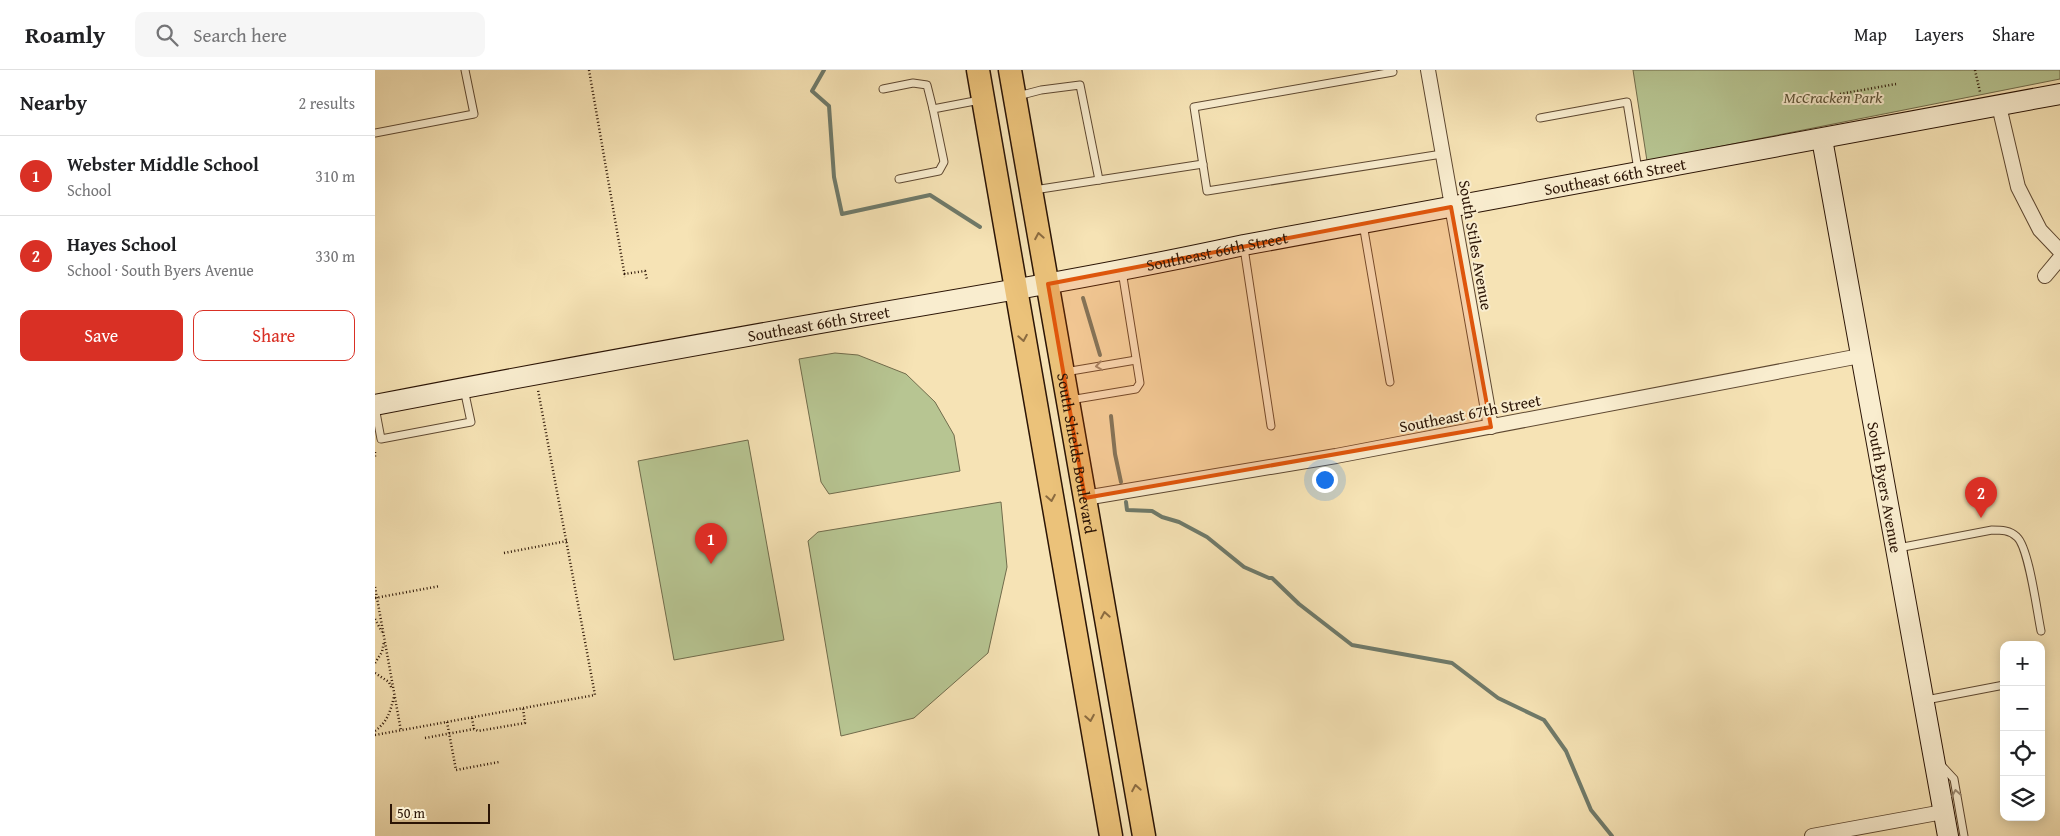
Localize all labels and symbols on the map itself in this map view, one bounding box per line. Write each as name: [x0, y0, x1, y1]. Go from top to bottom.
park label: McCracken Park: [1784, 85, 1883, 109]
street label: Southeast 66th Street: [1542, 151, 1688, 201]
street label: South Stiles Avenue: [1453, 178, 1499, 312]
street label: Southeast 66th Street: [1144, 225, 1290, 277]
one-way arrow: [1035, 231, 1045, 240]
street label: Southeast 66th Street: [746, 299, 892, 348]
one-way arrow: [1018, 333, 1028, 342]
one-way arrow: [1095, 361, 1104, 371]
street label: South Shields Boulevard: [1051, 371, 1103, 536]
street label: Southeast 67th Street: [1397, 387, 1543, 439]
street label: South Byers Avenue: [1861, 420, 1909, 555]
your location: [1312, 467, 1338, 493]
pin: 2: [1965, 477, 1997, 518]
one-way arrow: [1046, 493, 1056, 502]
pin: 1: [695, 523, 727, 564]
one-way arrow: [1101, 610, 1111, 619]
one-way arrow: [1084, 713, 1094, 722]
one-way arrow: [1131, 784, 1141, 792]
one-way arrow: [1952, 788, 1962, 797]
scale bar: [390, 801, 490, 824]

